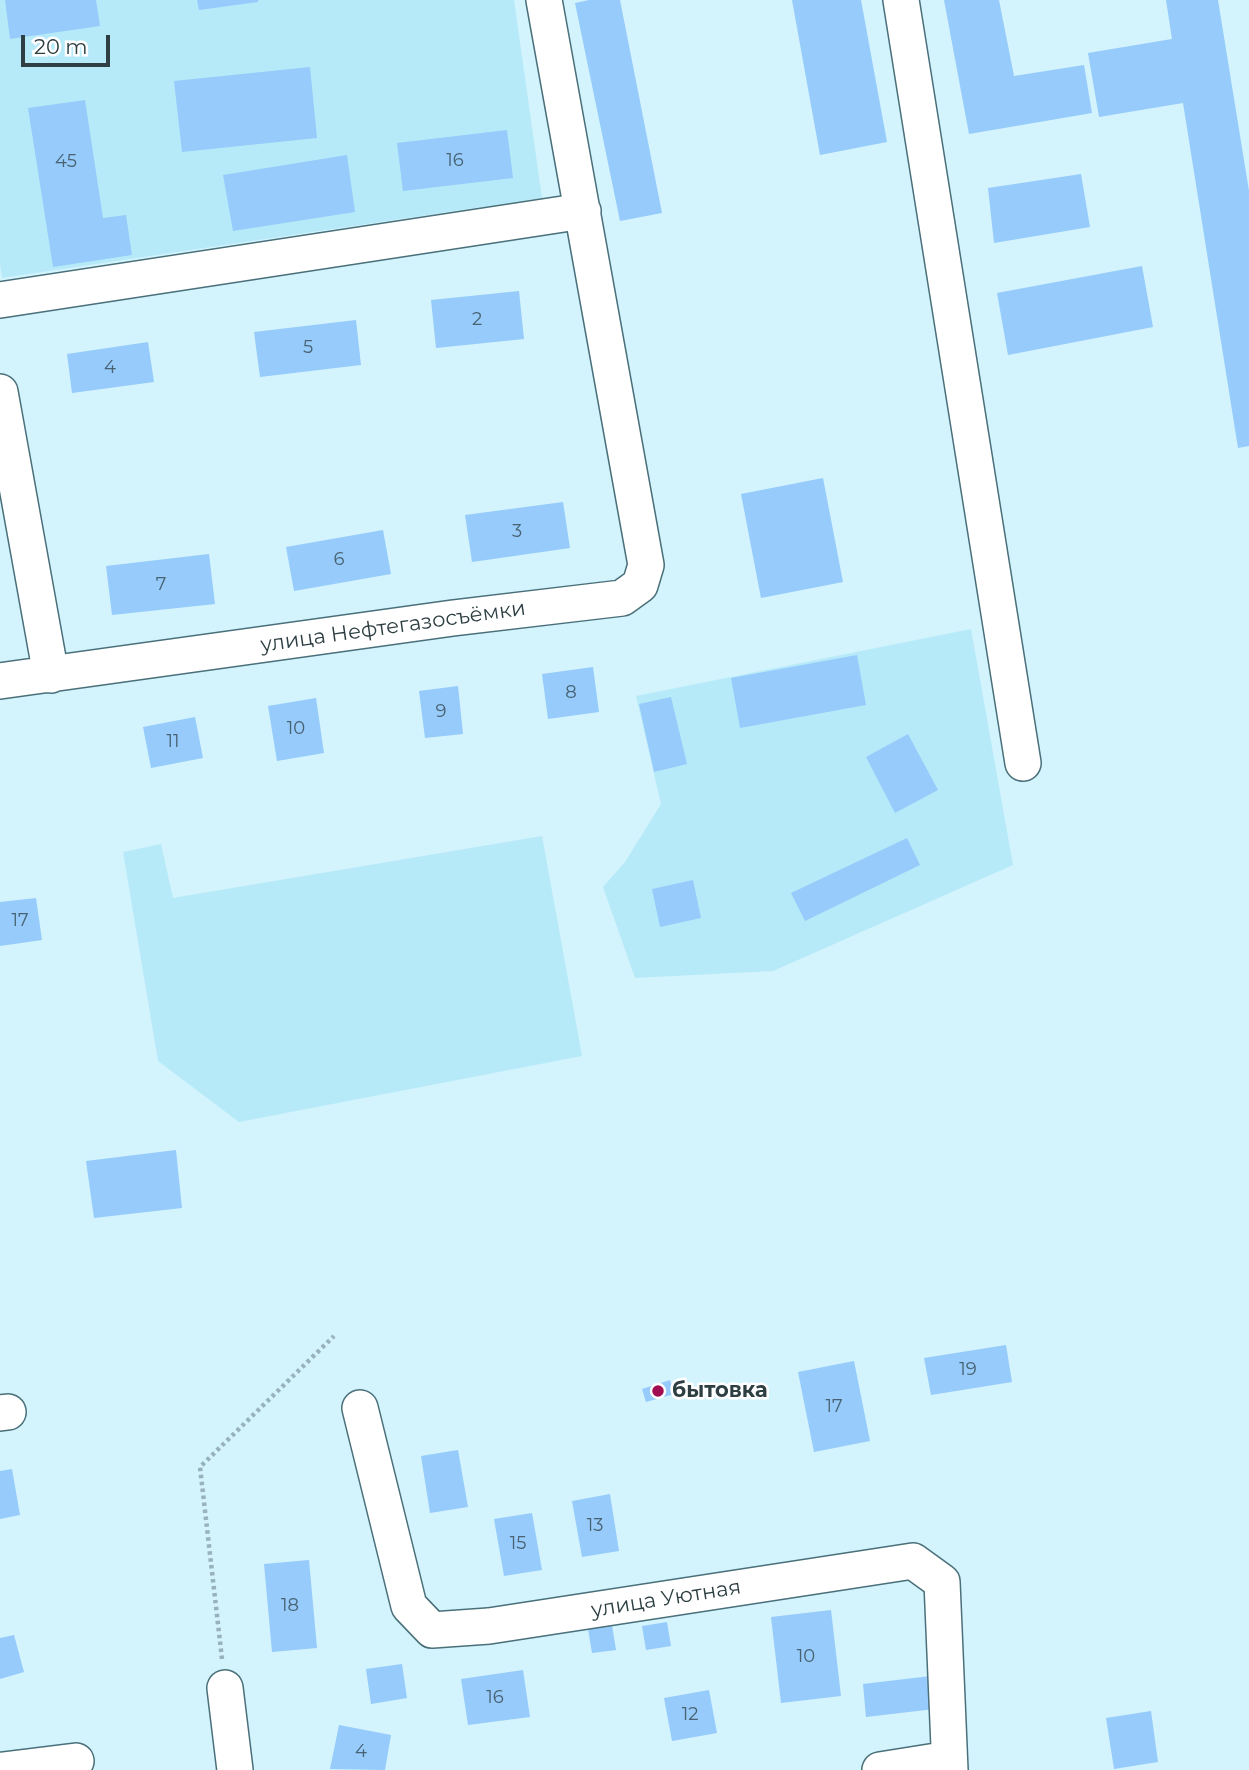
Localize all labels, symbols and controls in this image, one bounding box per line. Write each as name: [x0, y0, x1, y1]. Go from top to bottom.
scale bar: [24, 21, 114, 65]
text: 20 m: [34, 34, 88, 59]
house number: 16: [446, 150, 464, 172]
house number: 45: [55, 151, 77, 173]
house number: 2: [472, 309, 482, 331]
house number: 5: [303, 337, 313, 359]
house number: 4: [104, 357, 116, 379]
house number: 3: [512, 521, 522, 543]
house number: 6: [334, 549, 344, 571]
house number: 7: [156, 574, 166, 596]
street label: улица Нефтегазосъёмки: [259, 596, 527, 658]
house number: 8: [565, 682, 577, 704]
house number: 9: [436, 701, 446, 723]
house number: 10: [287, 718, 305, 740]
house number: 11: [167, 731, 179, 753]
house number: 17: [11, 910, 29, 932]
house number: 19: [959, 1359, 977, 1381]
place label: бытовка: [672, 1378, 768, 1404]
marker: бытовка: [650, 1383, 666, 1399]
house number: 17: [825, 1396, 843, 1418]
house number: 13: [587, 1515, 603, 1537]
house number: 15: [510, 1533, 526, 1555]
street label: улица Уютная: [589, 1575, 743, 1623]
house number: 18: [281, 1595, 299, 1617]
house number: 10: [797, 1646, 815, 1668]
house number: 16: [486, 1687, 504, 1709]
house number: 12: [682, 1704, 698, 1726]
house number: 4: [355, 1741, 367, 1763]

